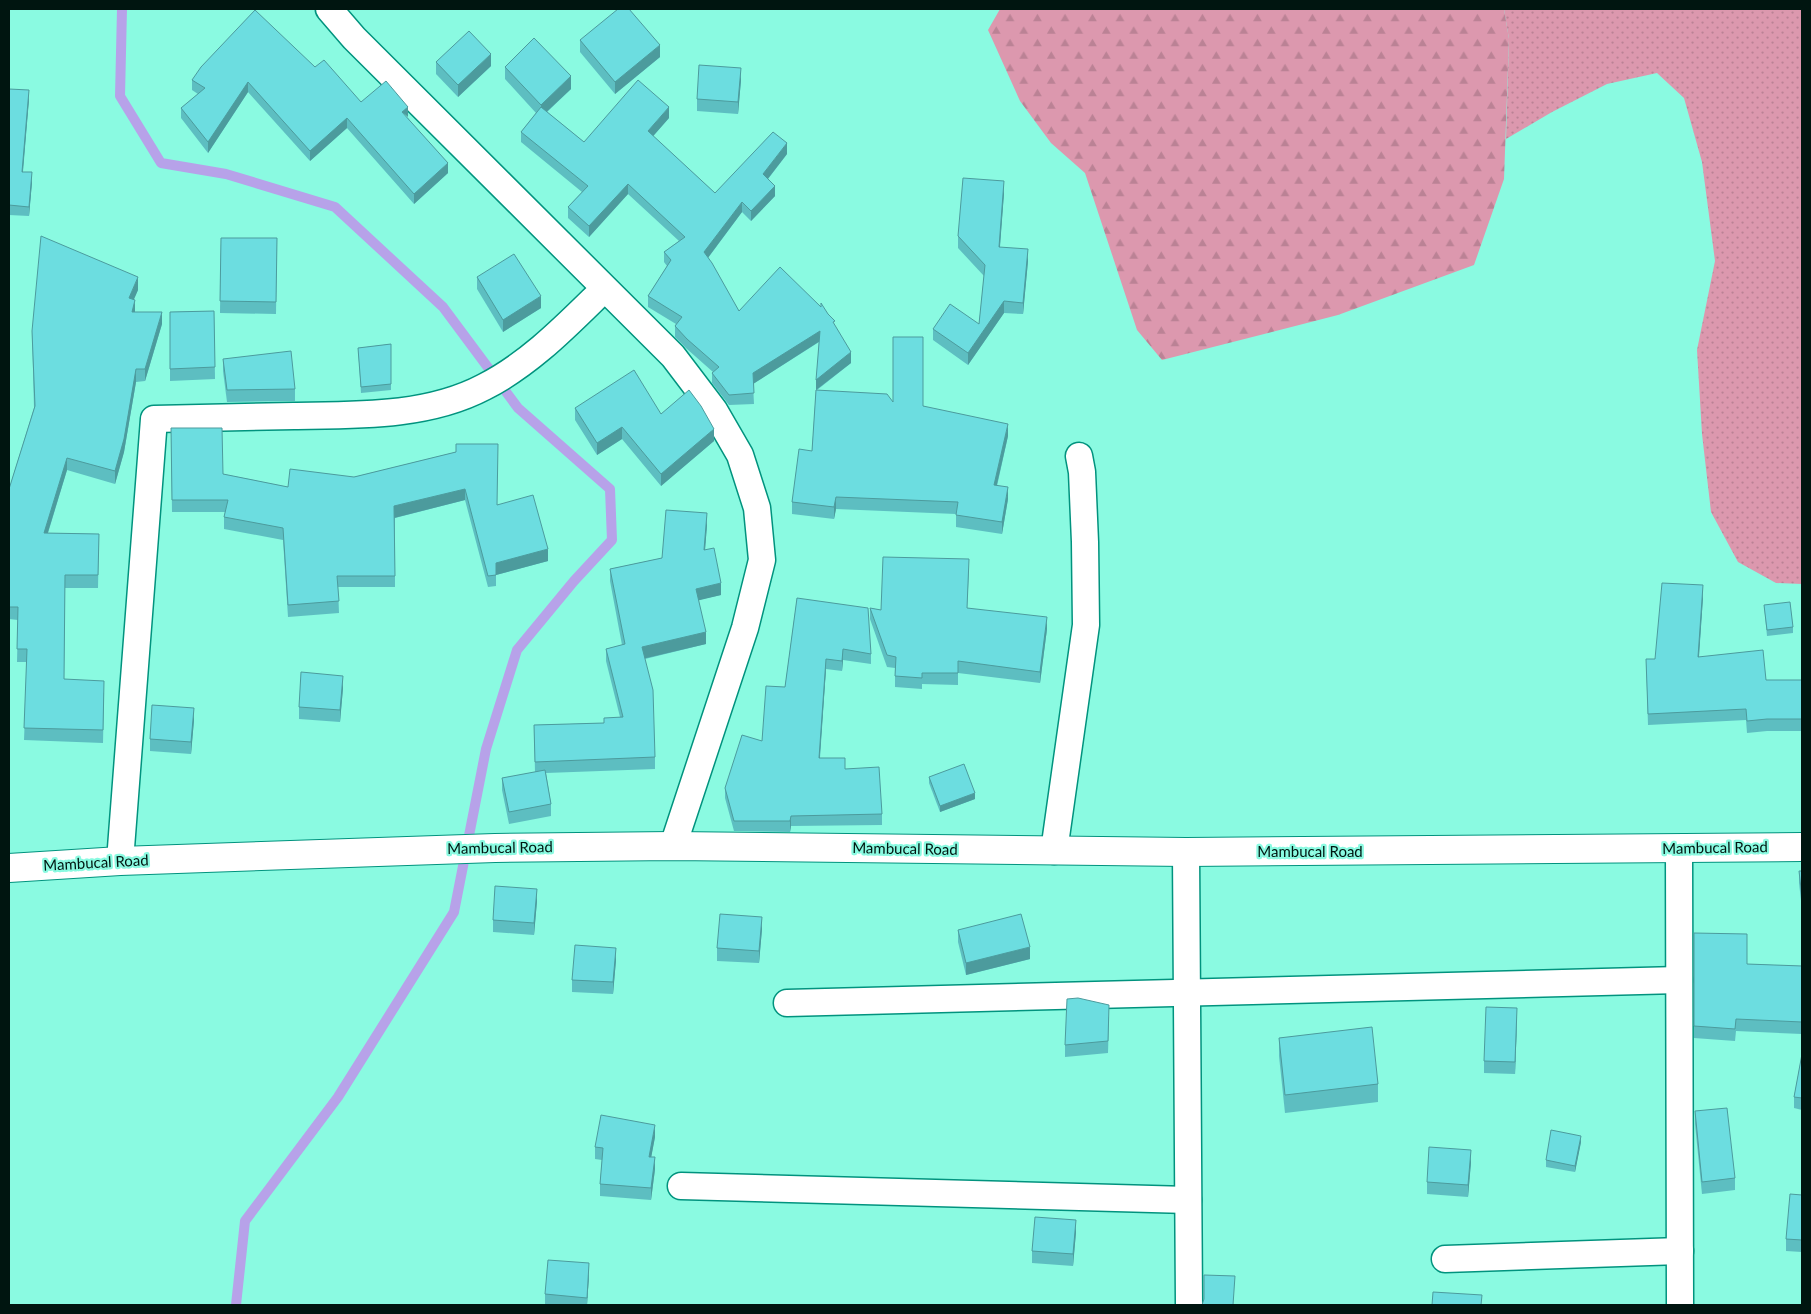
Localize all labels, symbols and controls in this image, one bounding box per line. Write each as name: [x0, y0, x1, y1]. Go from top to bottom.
street label: Mambucal Road: [447, 837, 553, 857]
street label: Mambucal Road: [1662, 837, 1768, 857]
street label: Mambucal Road: [852, 838, 958, 858]
street label: Mambucal Road: [1257, 842, 1363, 860]
street label: Mambucal Road: [43, 850, 149, 874]

